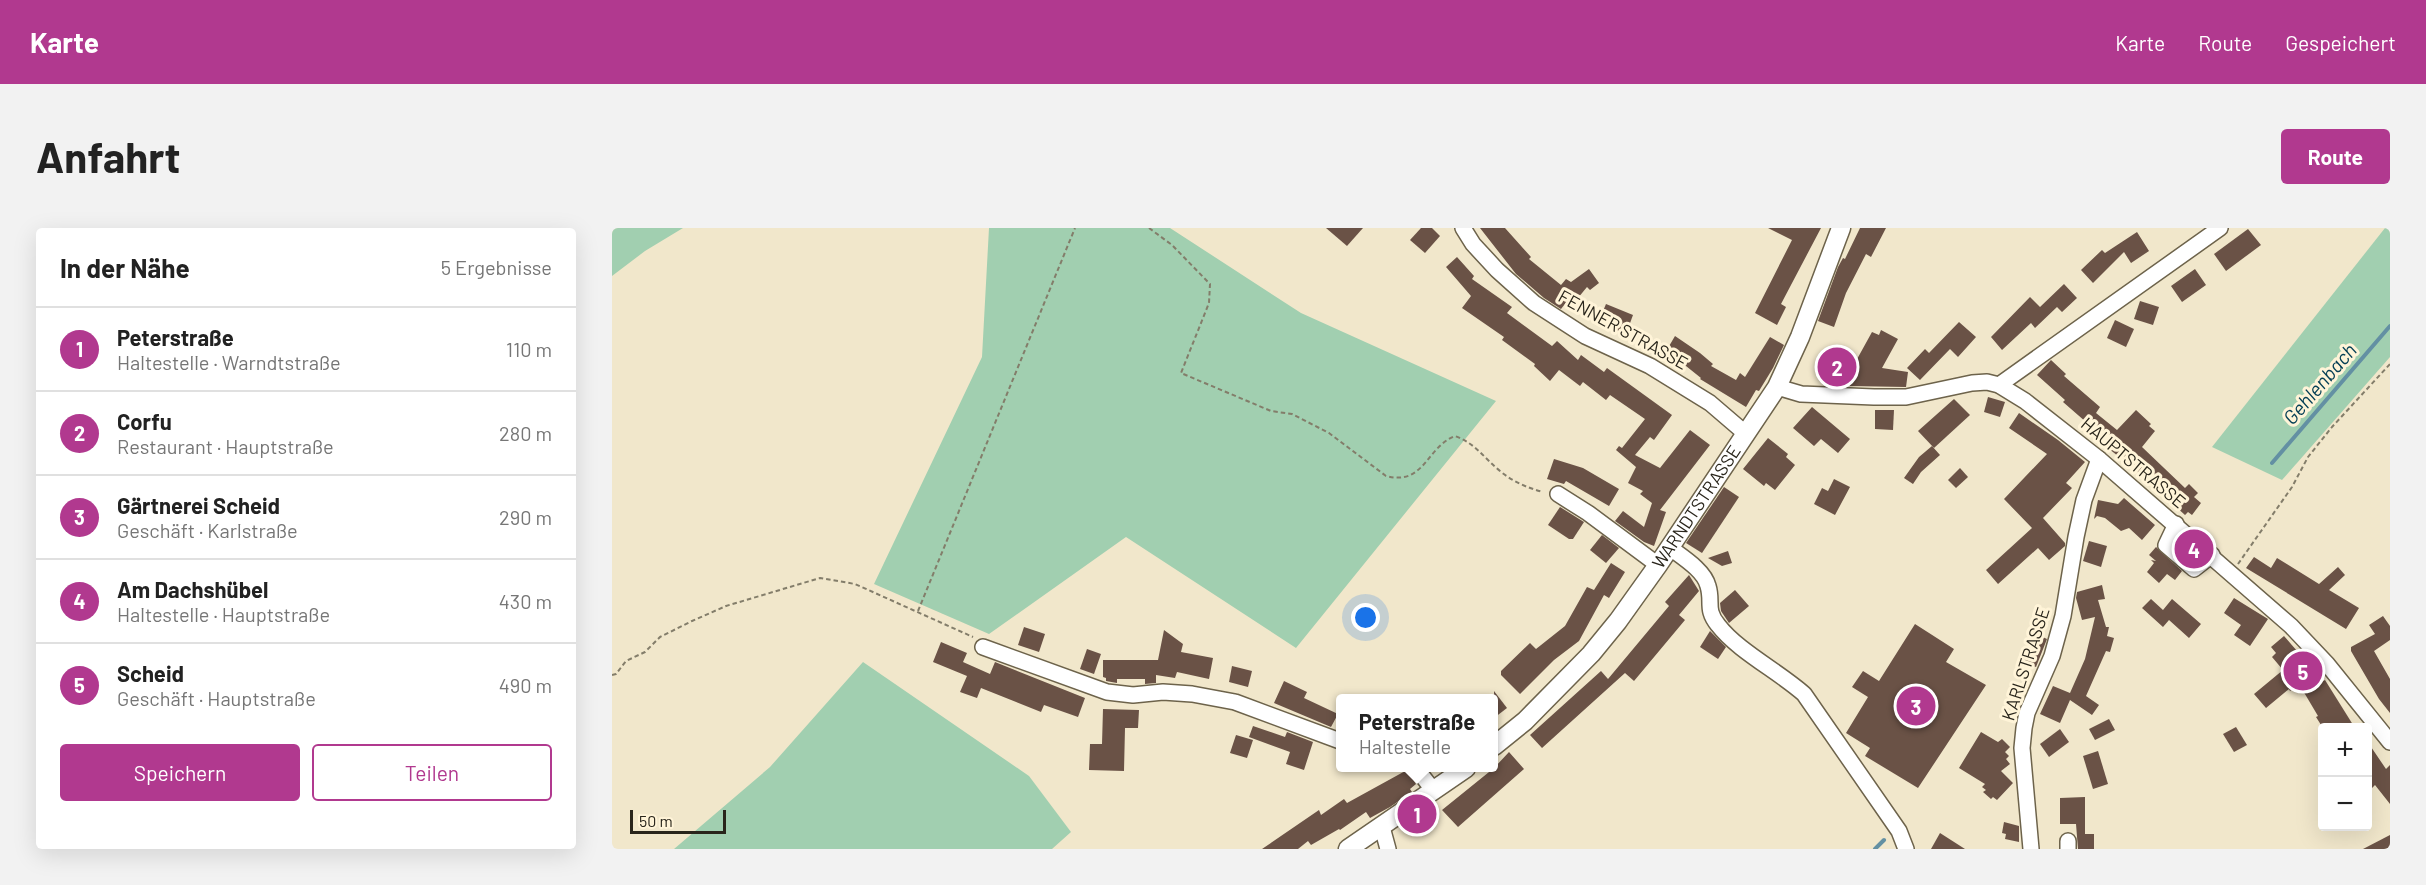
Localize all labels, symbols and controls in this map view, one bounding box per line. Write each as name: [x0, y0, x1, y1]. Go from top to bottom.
text: Karte: [30, 25, 99, 59]
text: Karte: [2115, 30, 2165, 55]
text: Route: [2198, 30, 2252, 55]
text: Gespeichert: [2285, 30, 2396, 55]
button: Route: [2281, 129, 2390, 184]
text: Anfahrt: [36, 131, 181, 181]
text: In der Nähe: [60, 252, 190, 283]
text: 5 Ergebnisse: [441, 255, 552, 279]
street label: FENNER STRASSE: [1555, 284, 1692, 374]
text: Peterstraße: [117, 324, 234, 350]
text: 1: [76, 337, 83, 361]
text: 110 m: [506, 337, 552, 361]
water label: Gehlenbach: [2278, 338, 2361, 429]
pin: 2: [1818, 344, 1856, 390]
text: Haltestelle · Warndtstraße: [117, 350, 341, 374]
text: Corfu: [117, 408, 172, 434]
street label: HAUPTSTRASSE: [2077, 412, 2190, 512]
text: 2: [74, 421, 85, 445]
text: 280 m: [499, 421, 552, 445]
text: Restaurant · Hauptstraße: [117, 434, 334, 458]
street label: WARNDTSTRASSE: [1647, 441, 1745, 572]
text: Gärtnerei Scheid: [117, 492, 280, 518]
text: 3: [74, 505, 85, 529]
text: 290 m: [499, 505, 552, 529]
text: Geschäft · Karlstraße: [117, 518, 298, 542]
pin: 4: [2174, 526, 2214, 572]
text: Am Dachshübel: [117, 576, 268, 602]
text: 4: [73, 589, 86, 613]
text: 430 m: [499, 589, 552, 613]
text: Haltestelle · Hauptstraße: [117, 602, 330, 626]
your location: [1351, 603, 1380, 632]
street label: KARLSTRASSE: [1996, 604, 2054, 723]
pin: 5: [2284, 648, 2322, 694]
text: Scheid: [117, 660, 184, 686]
text: 5: [74, 673, 85, 697]
text: 490 m: [499, 673, 552, 697]
pin: 3: [1896, 684, 1936, 728]
text: Geschäft · Hauptstraße: [117, 686, 316, 710]
popup: [1336, 694, 1498, 772]
text: Peterstraße: [1359, 708, 1475, 734]
map controls: [2318, 723, 2372, 831]
button: +: [2318, 723, 2372, 777]
text: Haltestelle: [1359, 734, 1451, 758]
button: Speichern: [60, 744, 300, 801]
button: Teilen: [312, 744, 552, 801]
button: −: [2318, 777, 2372, 831]
pin: 1: [1398, 792, 1436, 836]
scale bar: [630, 807, 726, 834]
text: 50 m: [639, 811, 673, 830]

